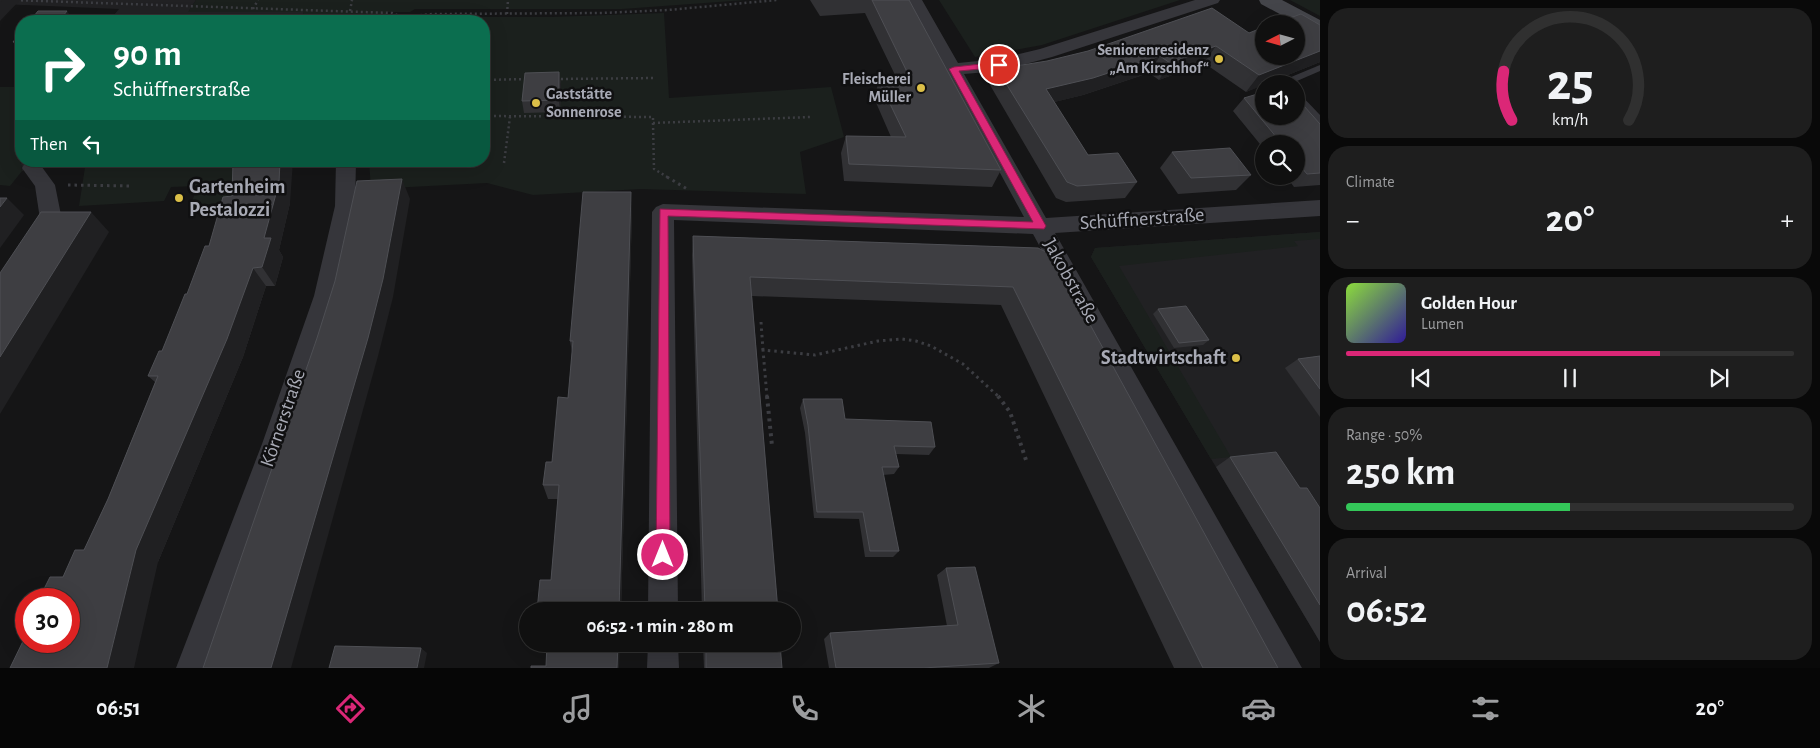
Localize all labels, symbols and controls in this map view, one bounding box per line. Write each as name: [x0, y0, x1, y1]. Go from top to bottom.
north arrow: [1255, 15, 1305, 65]
map controls: [1255, 15, 1305, 185]
icon: right: [30, 35, 95, 100]
text: 90 m: [113, 37, 182, 72]
place label: Seniorenresidenz „Am Kirschhof“: [1097, 42, 1209, 76]
pin: [978, 44, 1020, 86]
icon: arrive: [985, 51, 1013, 79]
marker: Seniorenresidenz „Am Kirschhof“: [1213, 53, 1225, 65]
text: 25: [1547, 57, 1593, 109]
place label: Fleischerei Müller: [842, 71, 911, 105]
button: sound: [1255, 75, 1305, 125]
text: Schüffnerstraße: [113, 78, 250, 100]
marker: Fleischerei Müller: [915, 82, 927, 94]
place label: Gaststätte Sonnenrose: [546, 86, 622, 120]
marker: Gaststätte Sonnenrose: [530, 97, 542, 109]
text: km/h: [1552, 111, 1588, 129]
icon: left: [78, 130, 106, 158]
text: Then: [30, 135, 68, 154]
button: search: [1255, 135, 1305, 185]
text: Climate: [1346, 174, 1395, 190]
place label: Gartenheim Pestalozzi: [189, 177, 285, 220]
marker: Gartenheim Pestalozzi: [173, 192, 185, 204]
text: 20°: [1546, 201, 1594, 239]
street label: Schüffnerstraße: [1079, 205, 1205, 233]
text: −: [1346, 207, 1359, 235]
text: +: [1781, 207, 1794, 235]
street label: Jakobstraße: [1040, 235, 1102, 327]
text: Golden Hour: [1421, 294, 1517, 313]
text: Lumen: [1421, 316, 1464, 332]
place label: Stadtwirtschaft: [1101, 348, 1226, 368]
marker: Stadtwirtschaft: [1230, 352, 1242, 364]
icon: previous: [1407, 364, 1435, 392]
icon: pause: [1556, 364, 1584, 392]
icon: next: [1705, 364, 1733, 392]
street label: Körnerstraße: [257, 366, 309, 470]
text: Range · 50%: [1346, 427, 1422, 443]
text: 250 km: [1346, 454, 1455, 492]
position arrow: [636, 528, 688, 580]
text: Arrival: [1346, 565, 1387, 581]
speed limit sign: 30: [15, 588, 80, 653]
text: 06:52: [1346, 592, 1427, 630]
text: 06:52 · 1 min · 280 m: [586, 617, 734, 636]
icon: directions: [333, 691, 368, 726]
icon: music: [560, 691, 595, 726]
icon: phone: [787, 691, 822, 726]
icon: climate: [1014, 691, 1049, 726]
icon: car: [1241, 691, 1276, 726]
icon: filters: [1468, 691, 1503, 726]
text: 06:51: [96, 697, 141, 719]
text: 20°: [1696, 697, 1724, 719]

